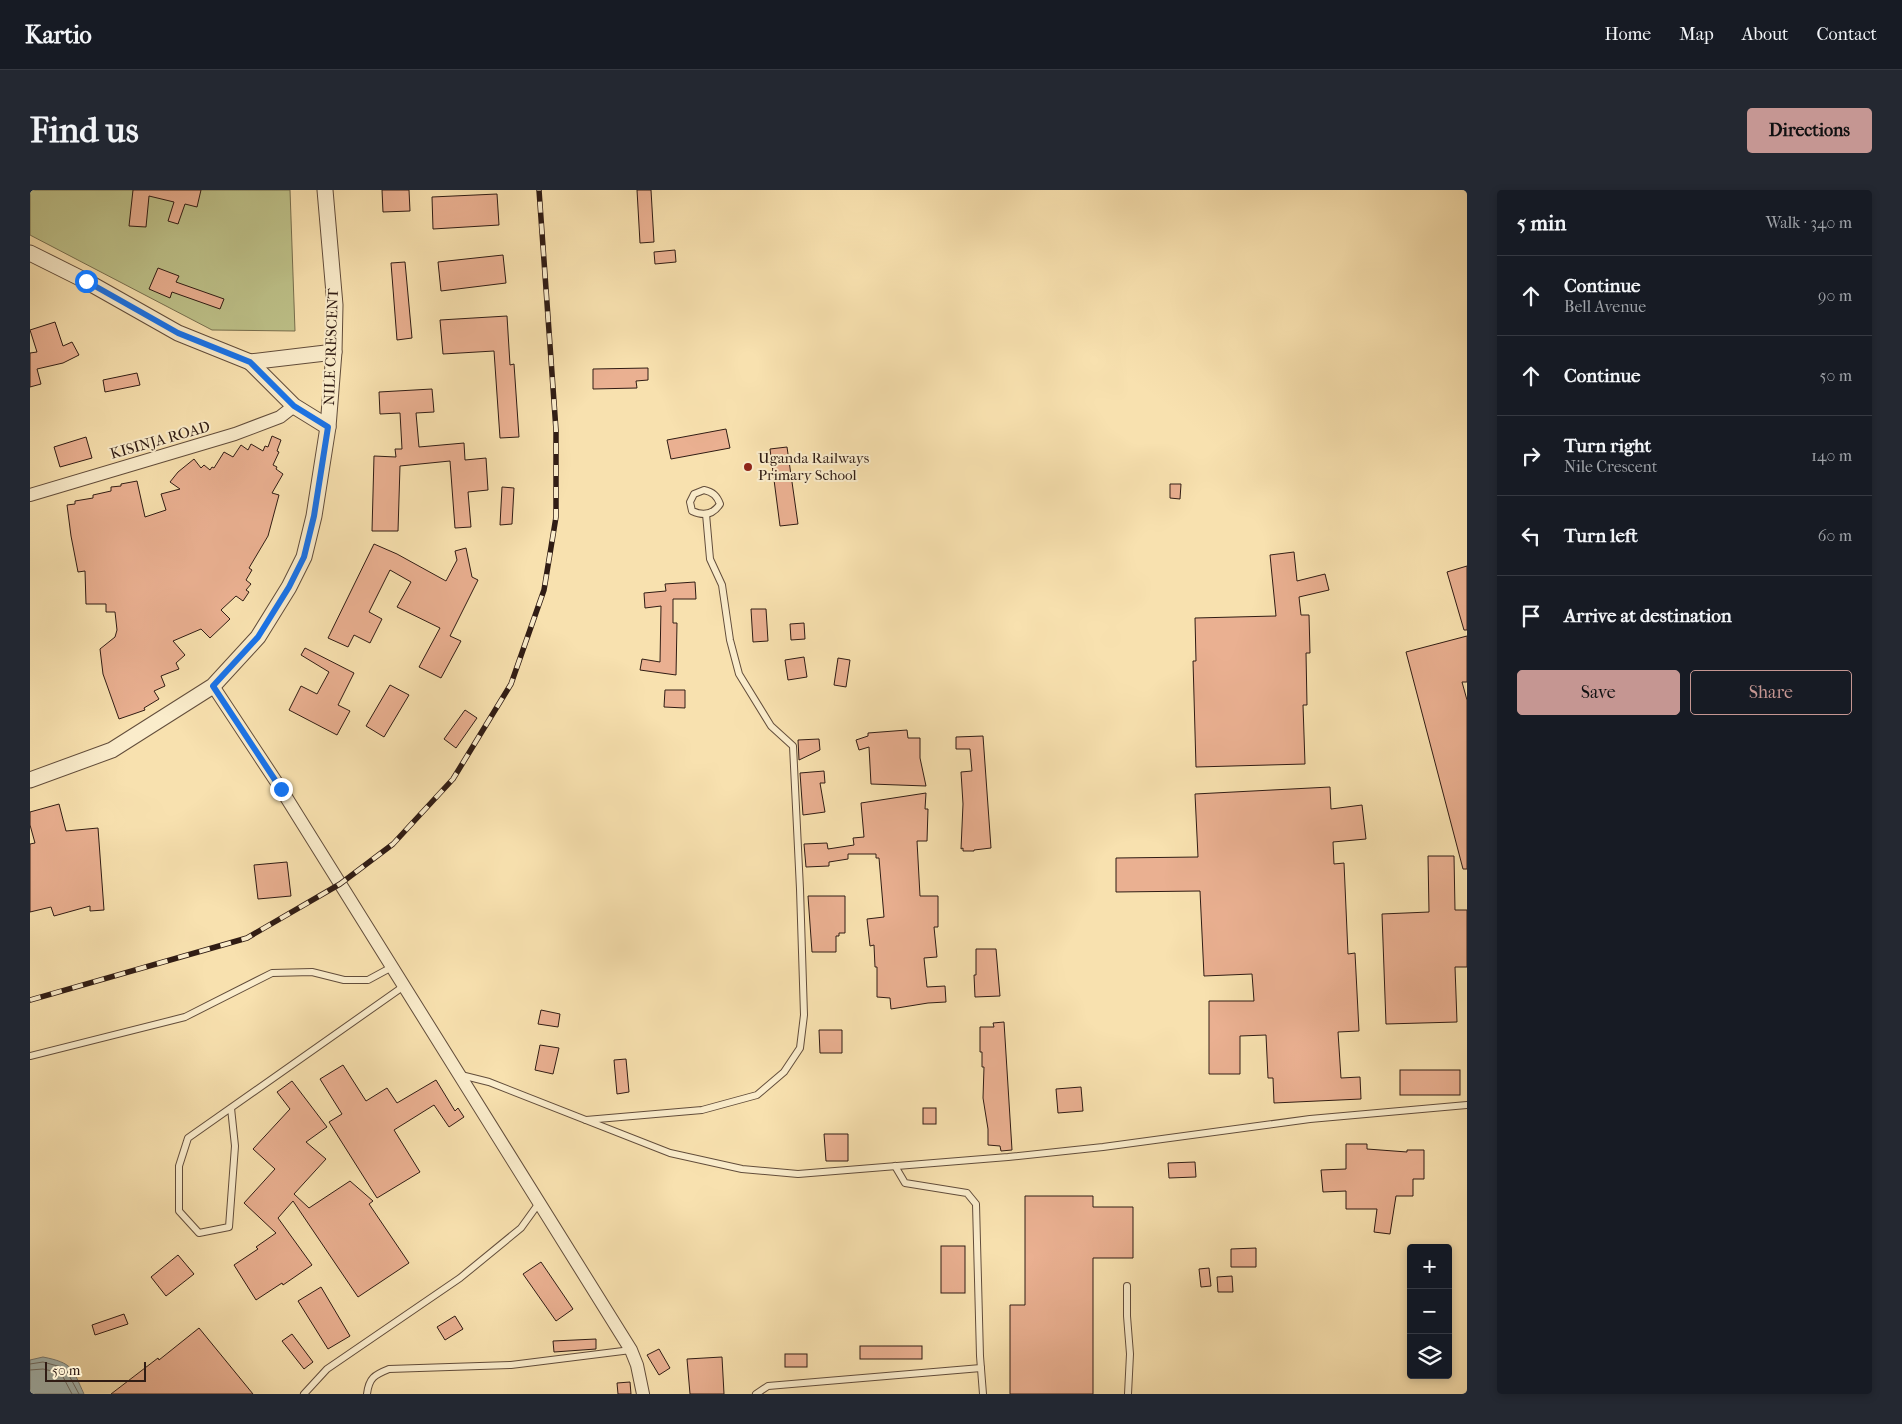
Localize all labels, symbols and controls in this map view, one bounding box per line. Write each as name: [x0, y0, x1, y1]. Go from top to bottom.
text: Kartio: [25, 21, 92, 49]
text: Home: [1604, 24, 1651, 45]
text: Map: [1679, 24, 1714, 45]
text: About: [1742, 24, 1788, 45]
text: Contact: [1816, 24, 1877, 45]
button: Directions: [1747, 108, 1872, 153]
text: Find us: [30, 110, 139, 151]
text: 5 min: [1517, 211, 1566, 235]
text: Walk · 340 m: [1766, 213, 1852, 232]
route start: [75, 270, 98, 293]
text: Continue: [1564, 275, 1640, 297]
icon: ahead: [1517, 282, 1545, 310]
text: 90 m: [1818, 286, 1852, 305]
street label: NILE CRESCENT: [320, 287, 342, 406]
text: Bell Avenue: [1564, 297, 1646, 316]
icon: ahead: [1517, 362, 1545, 390]
text: Continue: [1564, 365, 1640, 387]
text: 50 m: [1820, 366, 1852, 385]
street label: KISINJA ROAD: [108, 417, 212, 463]
text: Turn right: [1564, 435, 1651, 457]
icon: right: [1517, 442, 1545, 470]
text: 140 m: [1811, 446, 1852, 465]
place label: Uganda Railways Primary School: [758, 449, 870, 484]
text: Nile Crescent: [1564, 457, 1657, 476]
marker: Uganda Railways Primary School: [742, 461, 754, 473]
icon: left: [1517, 522, 1545, 550]
text: Turn left: [1564, 525, 1638, 547]
text: 60 m: [1818, 526, 1852, 545]
icon: arrive: [1517, 602, 1545, 630]
text: Arrive at destination: [1564, 605, 1732, 627]
button: Save: [1517, 670, 1680, 715]
button: Share: [1690, 670, 1852, 715]
route end: [270, 778, 293, 801]
map controls: [1407, 1244, 1452, 1379]
button: +: [1407, 1244, 1452, 1289]
button: −: [1407, 1289, 1452, 1334]
button: layers: [1407, 1334, 1452, 1379]
scale bar: [45, 1359, 146, 1382]
text: 50 m: [52, 1362, 80, 1379]

